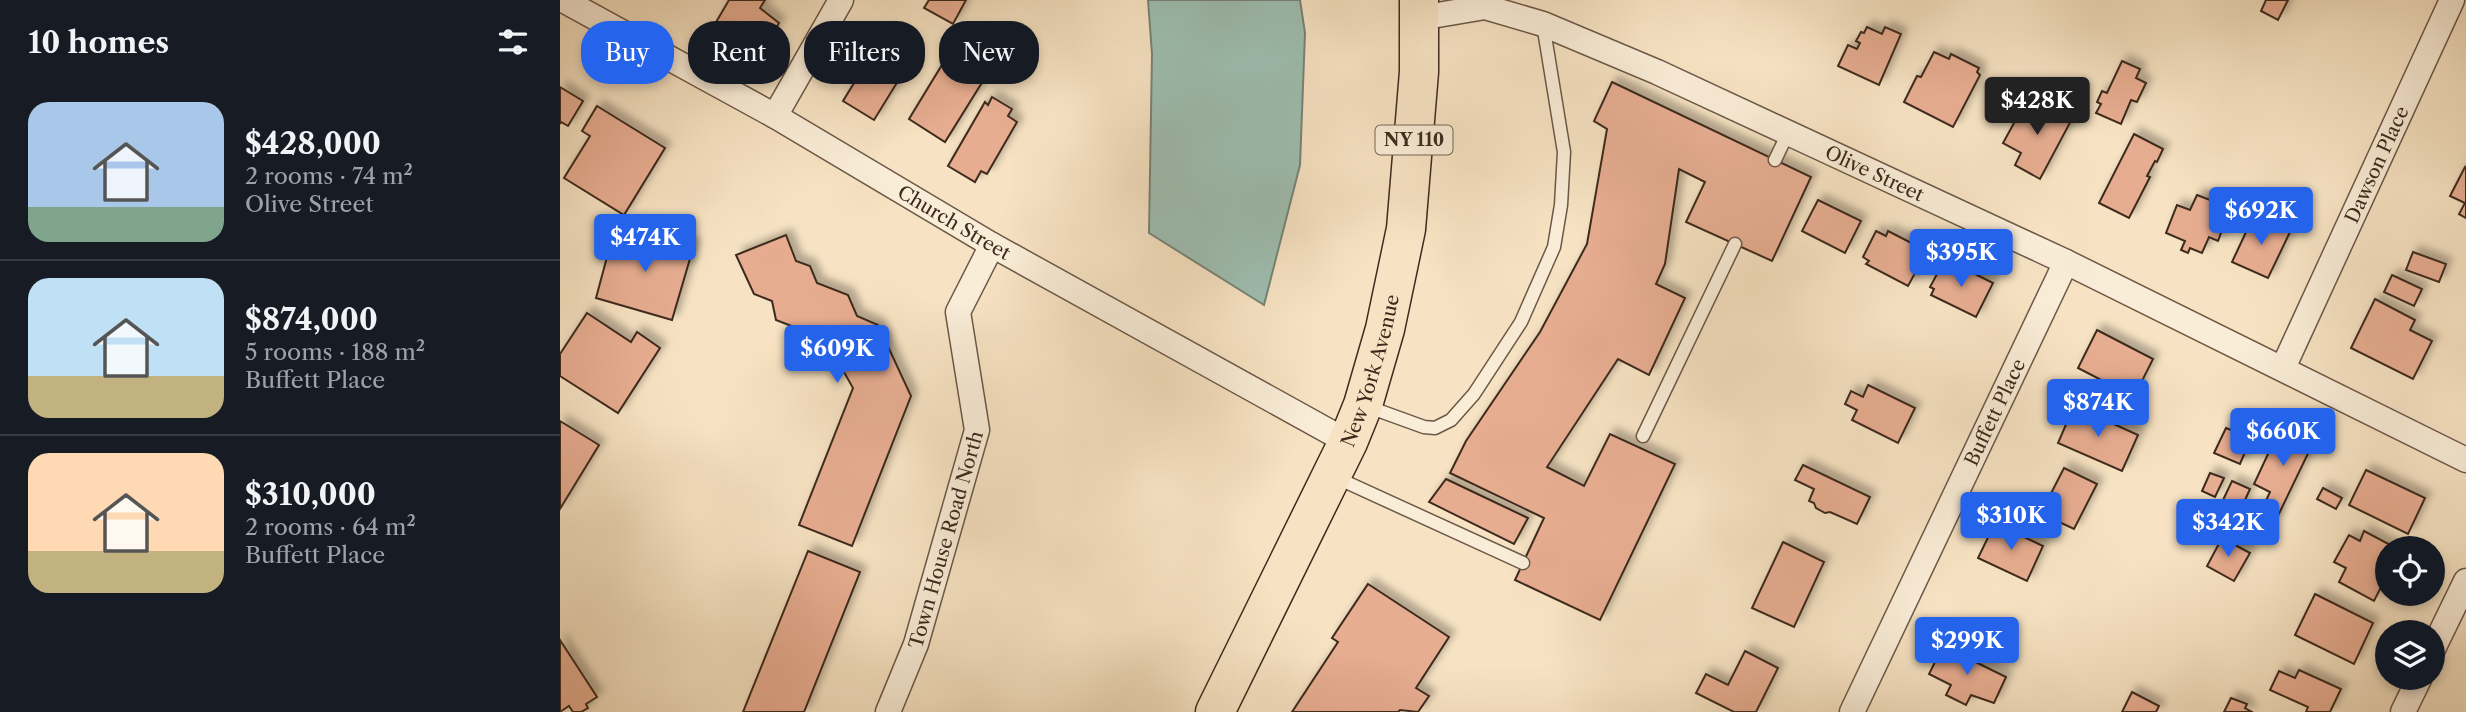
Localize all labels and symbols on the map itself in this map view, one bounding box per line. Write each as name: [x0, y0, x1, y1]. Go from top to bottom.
pin: $428K: [1988, 78, 2086, 137]
street label: Dawson Place: [2340, 102, 2413, 227]
road number: NY 110: [1376, 125, 1452, 154]
street label: Olive Street: [1822, 140, 1928, 206]
street label: Church Street: [894, 180, 1015, 265]
pin: $692K: [2212, 188, 2310, 247]
pin: $474K: [596, 215, 694, 274]
pin: $395K: [1912, 230, 2010, 289]
street label: New York Avenue: [1336, 292, 1403, 450]
pin: $609K: [788, 326, 886, 385]
street label: Buffett Place: [1959, 355, 2030, 469]
pin: $874K: [2049, 380, 2147, 439]
pin: $660K: [2234, 408, 2332, 468]
street label: Town House Road North: [904, 428, 988, 651]
pin: $310K: [1962, 492, 2060, 552]
pin: $342K: [2179, 500, 2277, 559]
pin: $299K: [1918, 618, 2016, 677]

